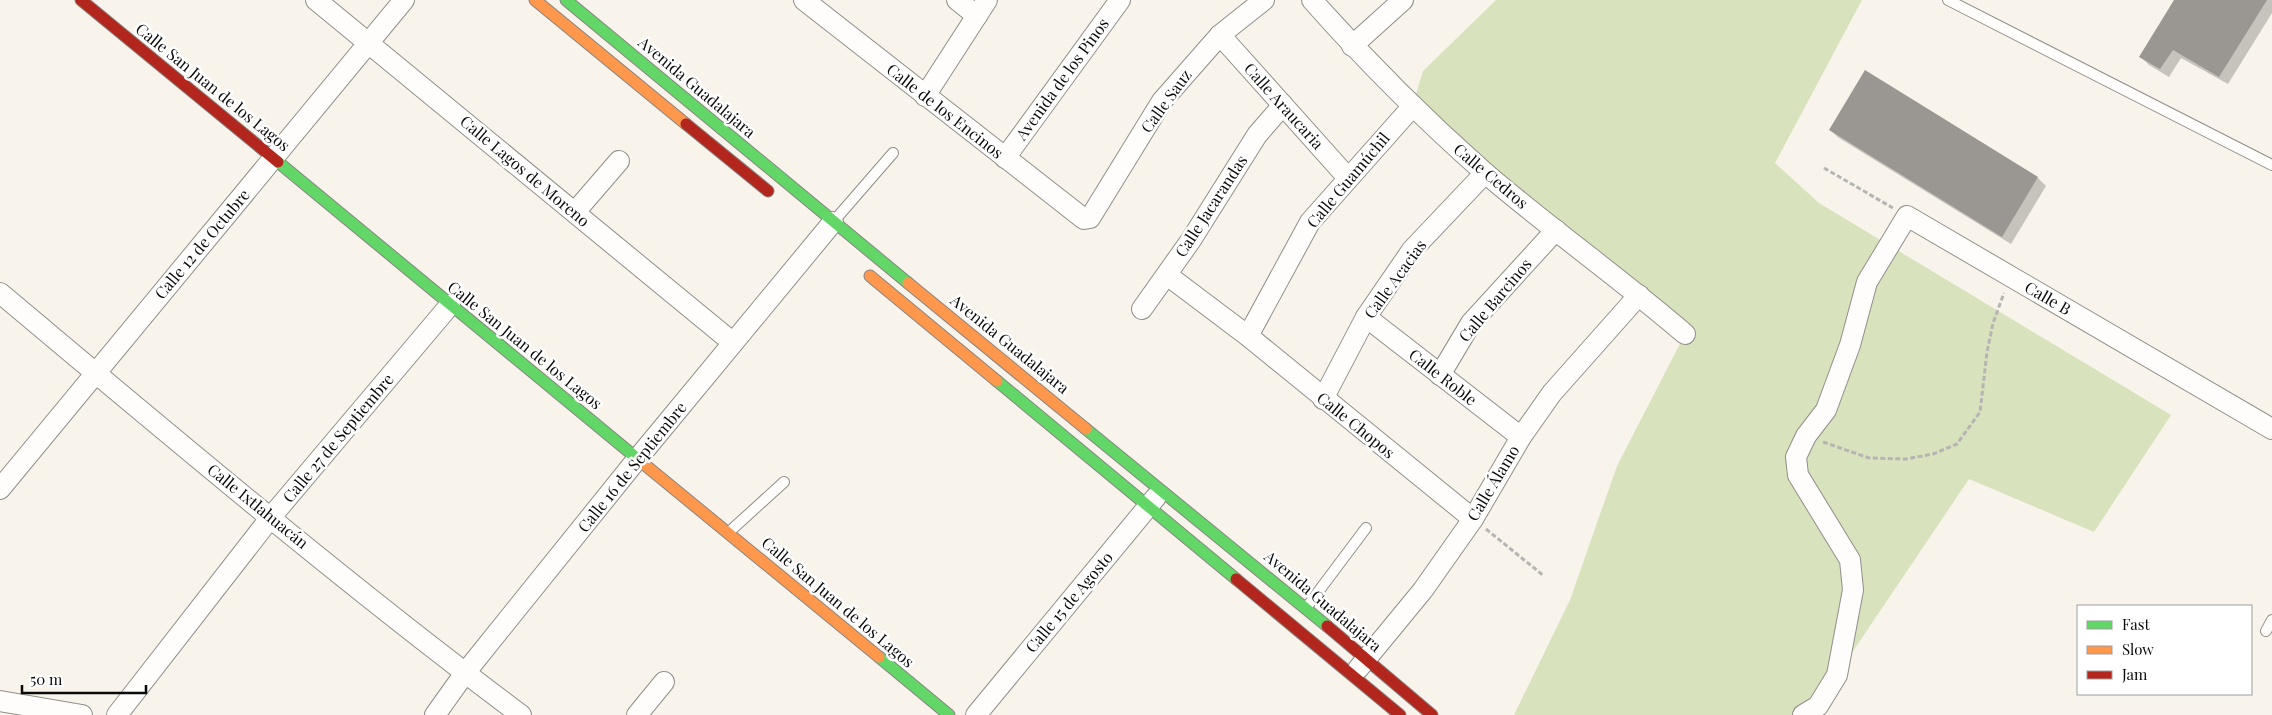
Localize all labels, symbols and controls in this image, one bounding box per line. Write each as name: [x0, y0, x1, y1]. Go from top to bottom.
street label: Avenida de los Pinos: [1010, 14, 1113, 145]
street label: Calle San Juan de los Lagos: [132, 18, 295, 155]
street label: Avenida Guadalajara: [634, 31, 760, 142]
street label: Calle de los Encinos: [883, 58, 1008, 163]
street label: Calle Araucaria: [1240, 58, 1329, 153]
street label: Calle Sauz: [1135, 64, 1196, 137]
street label: Calle Lagos de Moreno: [456, 110, 595, 231]
street label: Calle Guamúchil: [1301, 127, 1394, 232]
street label: Calle Cedros: [1450, 138, 1533, 213]
street label: Calle Jacarandas: [1170, 151, 1251, 261]
street label: Calle 12 de Octubre: [149, 184, 254, 303]
street label: Calle Acacias: [1359, 235, 1430, 322]
street label: Calle Barcinos: [1454, 254, 1536, 346]
street label: Calle San Juan de los Lagos: [444, 276, 607, 413]
street label: Calle B: [2021, 276, 2075, 319]
street label: Avenida Guadalajara: [946, 289, 1074, 398]
street label: Calle Roble: [1405, 344, 1482, 410]
street label: Calle 27 de Septiembre: [278, 369, 398, 506]
street label: Calle Chopos: [1313, 387, 1400, 462]
street label: Calle 16 de Septiembre: [572, 397, 691, 536]
street label: Calle Álamo: [1462, 441, 1524, 525]
street label: Calle Ixtlahuacán: [204, 458, 313, 553]
street label: Calle San Juan de los Lagos: [758, 532, 919, 672]
street label: Avenida Guadalajara: [1260, 545, 1386, 656]
street label: Calle 15 de Agosto: [1020, 547, 1117, 657]
legend: [2077, 605, 2252, 695]
text: Fast: [2122, 614, 2151, 634]
text: Slow: [2122, 639, 2154, 659]
scale bar: [22, 662, 146, 694]
text: Jam: [2121, 664, 2148, 684]
text: 50 m: [30, 669, 63, 689]

